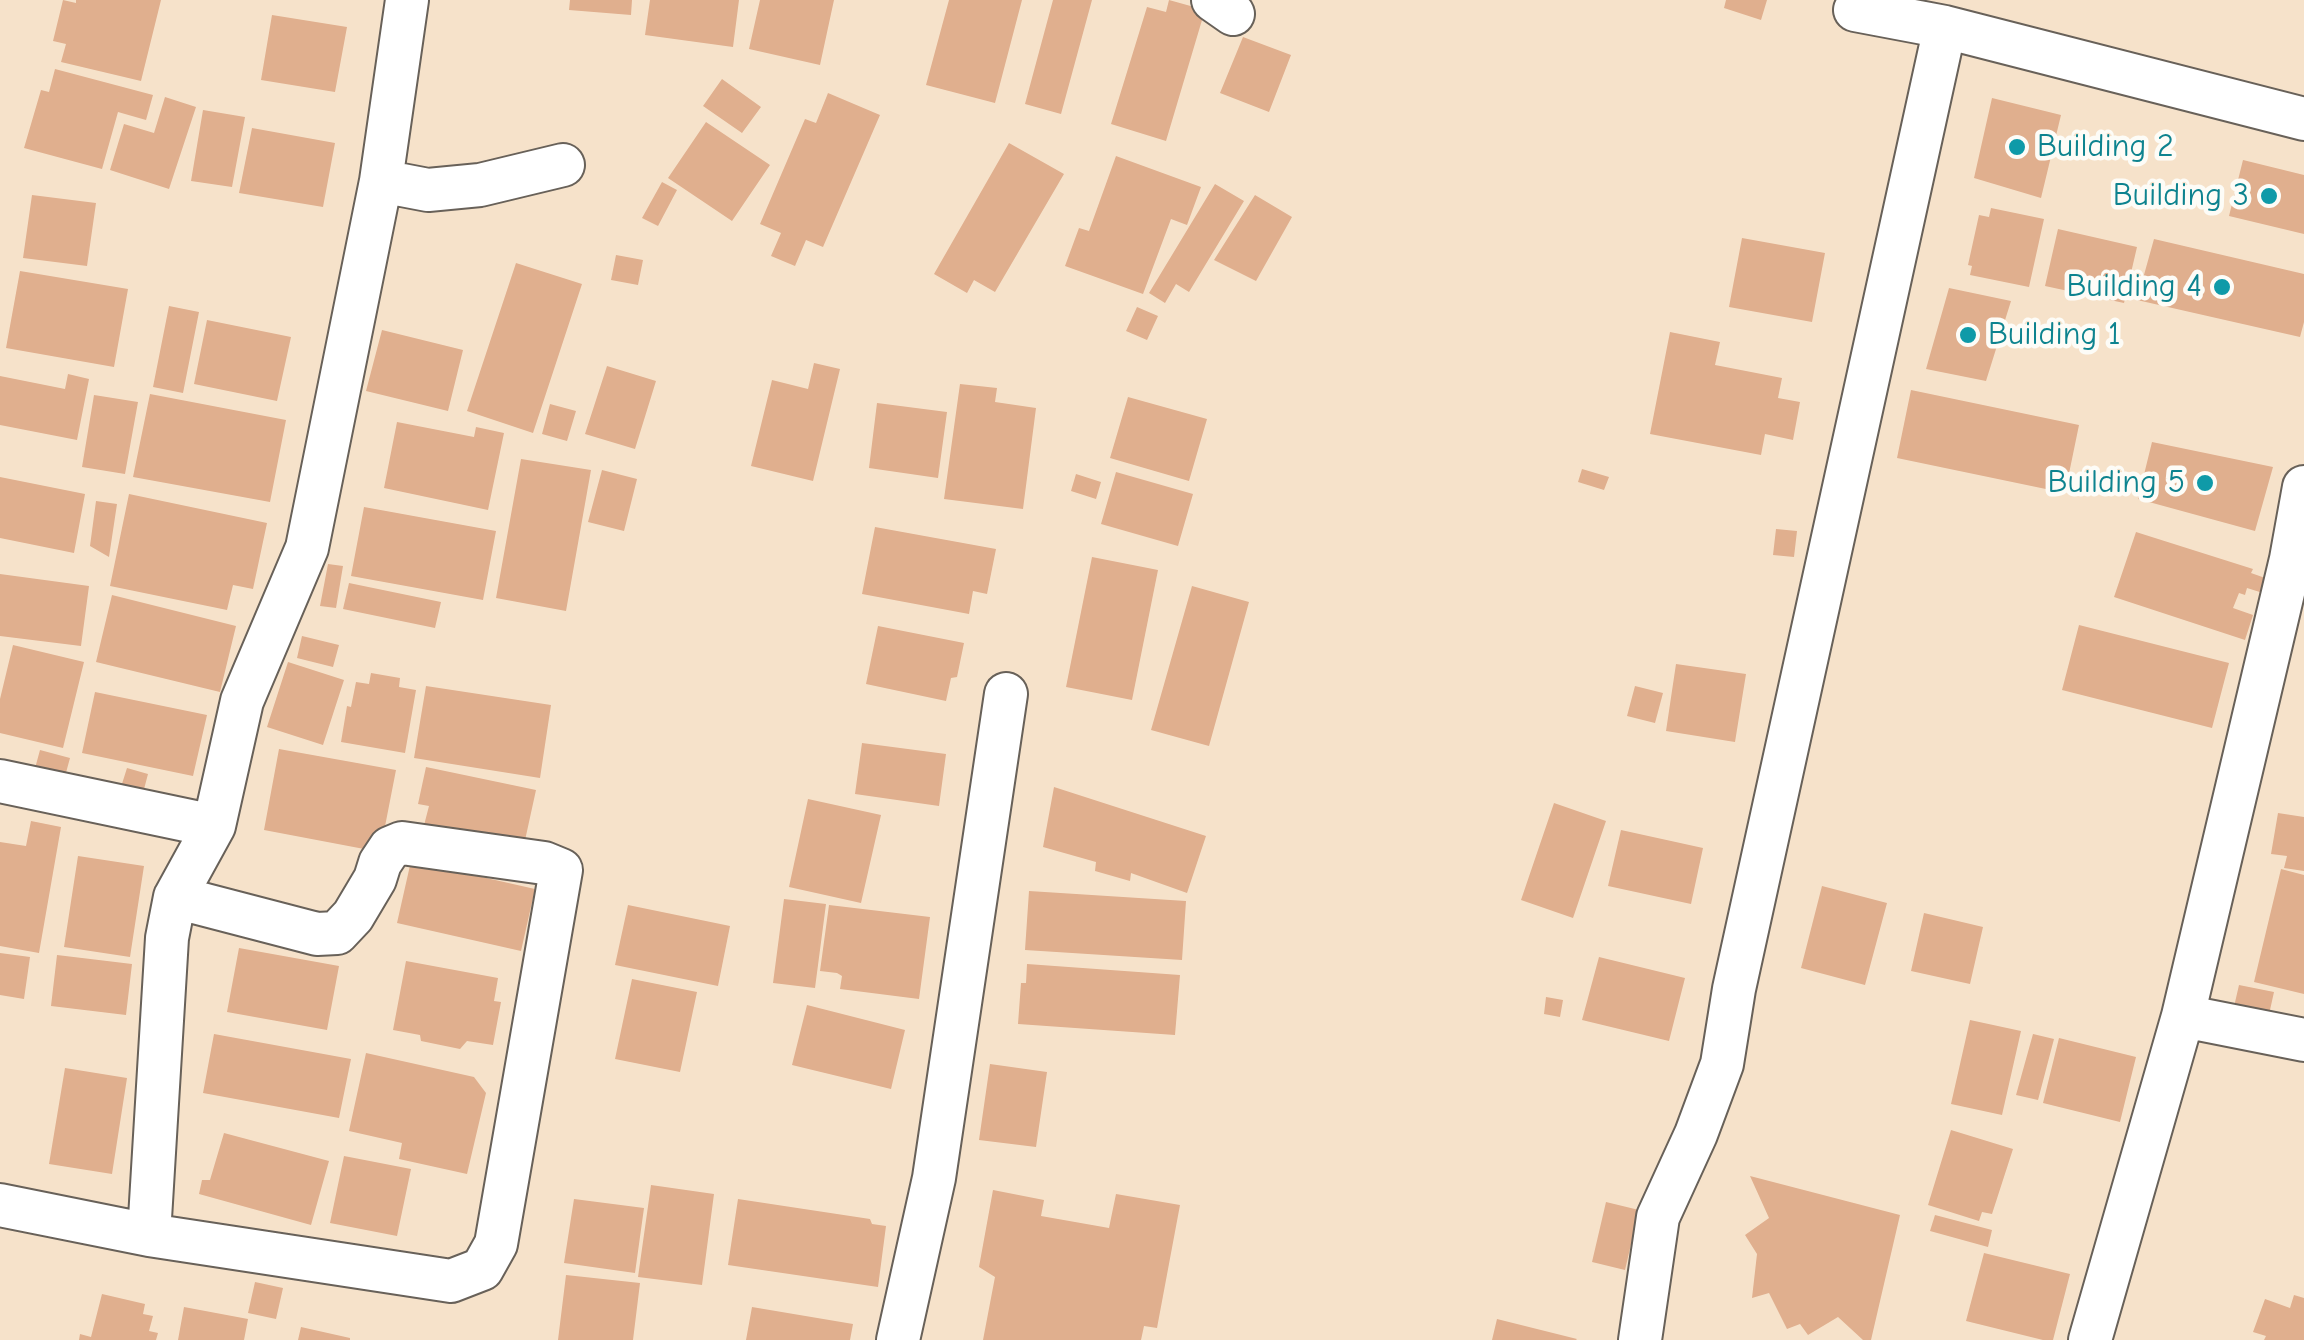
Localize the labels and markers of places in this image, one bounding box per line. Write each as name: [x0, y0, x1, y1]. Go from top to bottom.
place label: Building 2: [2037, 128, 2174, 166]
marker: Building 2: [2006, 136, 2028, 158]
place label: Building 3: [2113, 177, 2249, 215]
marker: Building 3: [2258, 185, 2280, 207]
place label: Building 4: [2066, 268, 2202, 306]
marker: Building 4: [2211, 276, 2233, 298]
place label: Building 1: [1988, 316, 2121, 354]
marker: Building 1: [1957, 324, 1979, 346]
place label: Building 5: [2048, 464, 2185, 502]
marker: Building 5: [2194, 472, 2216, 494]

